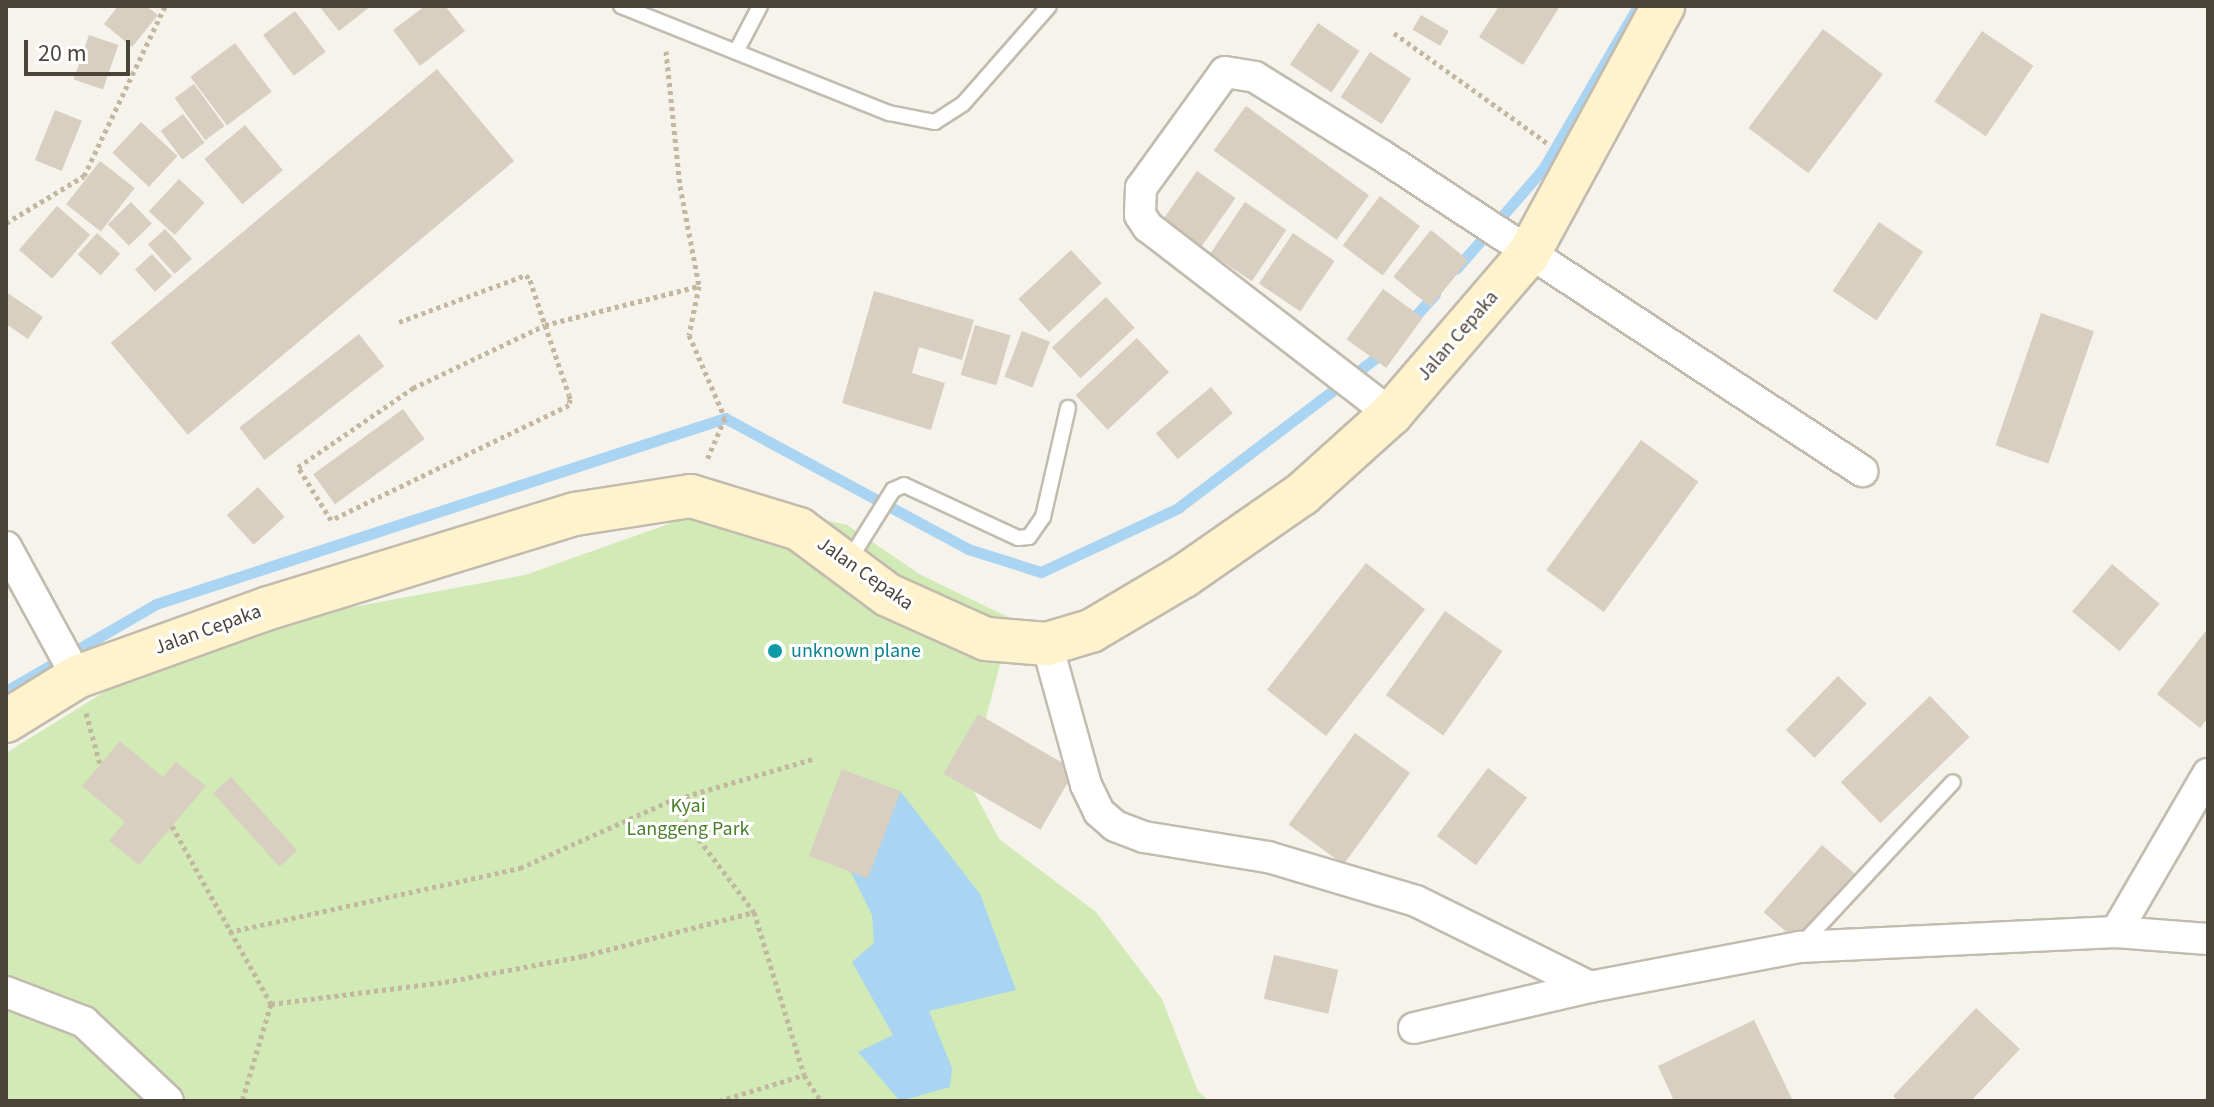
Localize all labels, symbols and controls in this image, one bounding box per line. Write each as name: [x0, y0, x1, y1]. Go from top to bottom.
scale bar: [28, 24, 134, 74]
text: 20 m: [38, 36, 87, 71]
street label: Jalan Cepaka: [1412, 286, 1504, 386]
street label: Jalan Cepaka: [812, 532, 918, 616]
street label: Jalan Cepaka: [151, 600, 265, 660]
place label: unknown plane: [791, 639, 921, 663]
marker: unknown plane: [766, 642, 784, 660]
park label: Kyai Langgeng Park: [627, 795, 749, 842]

